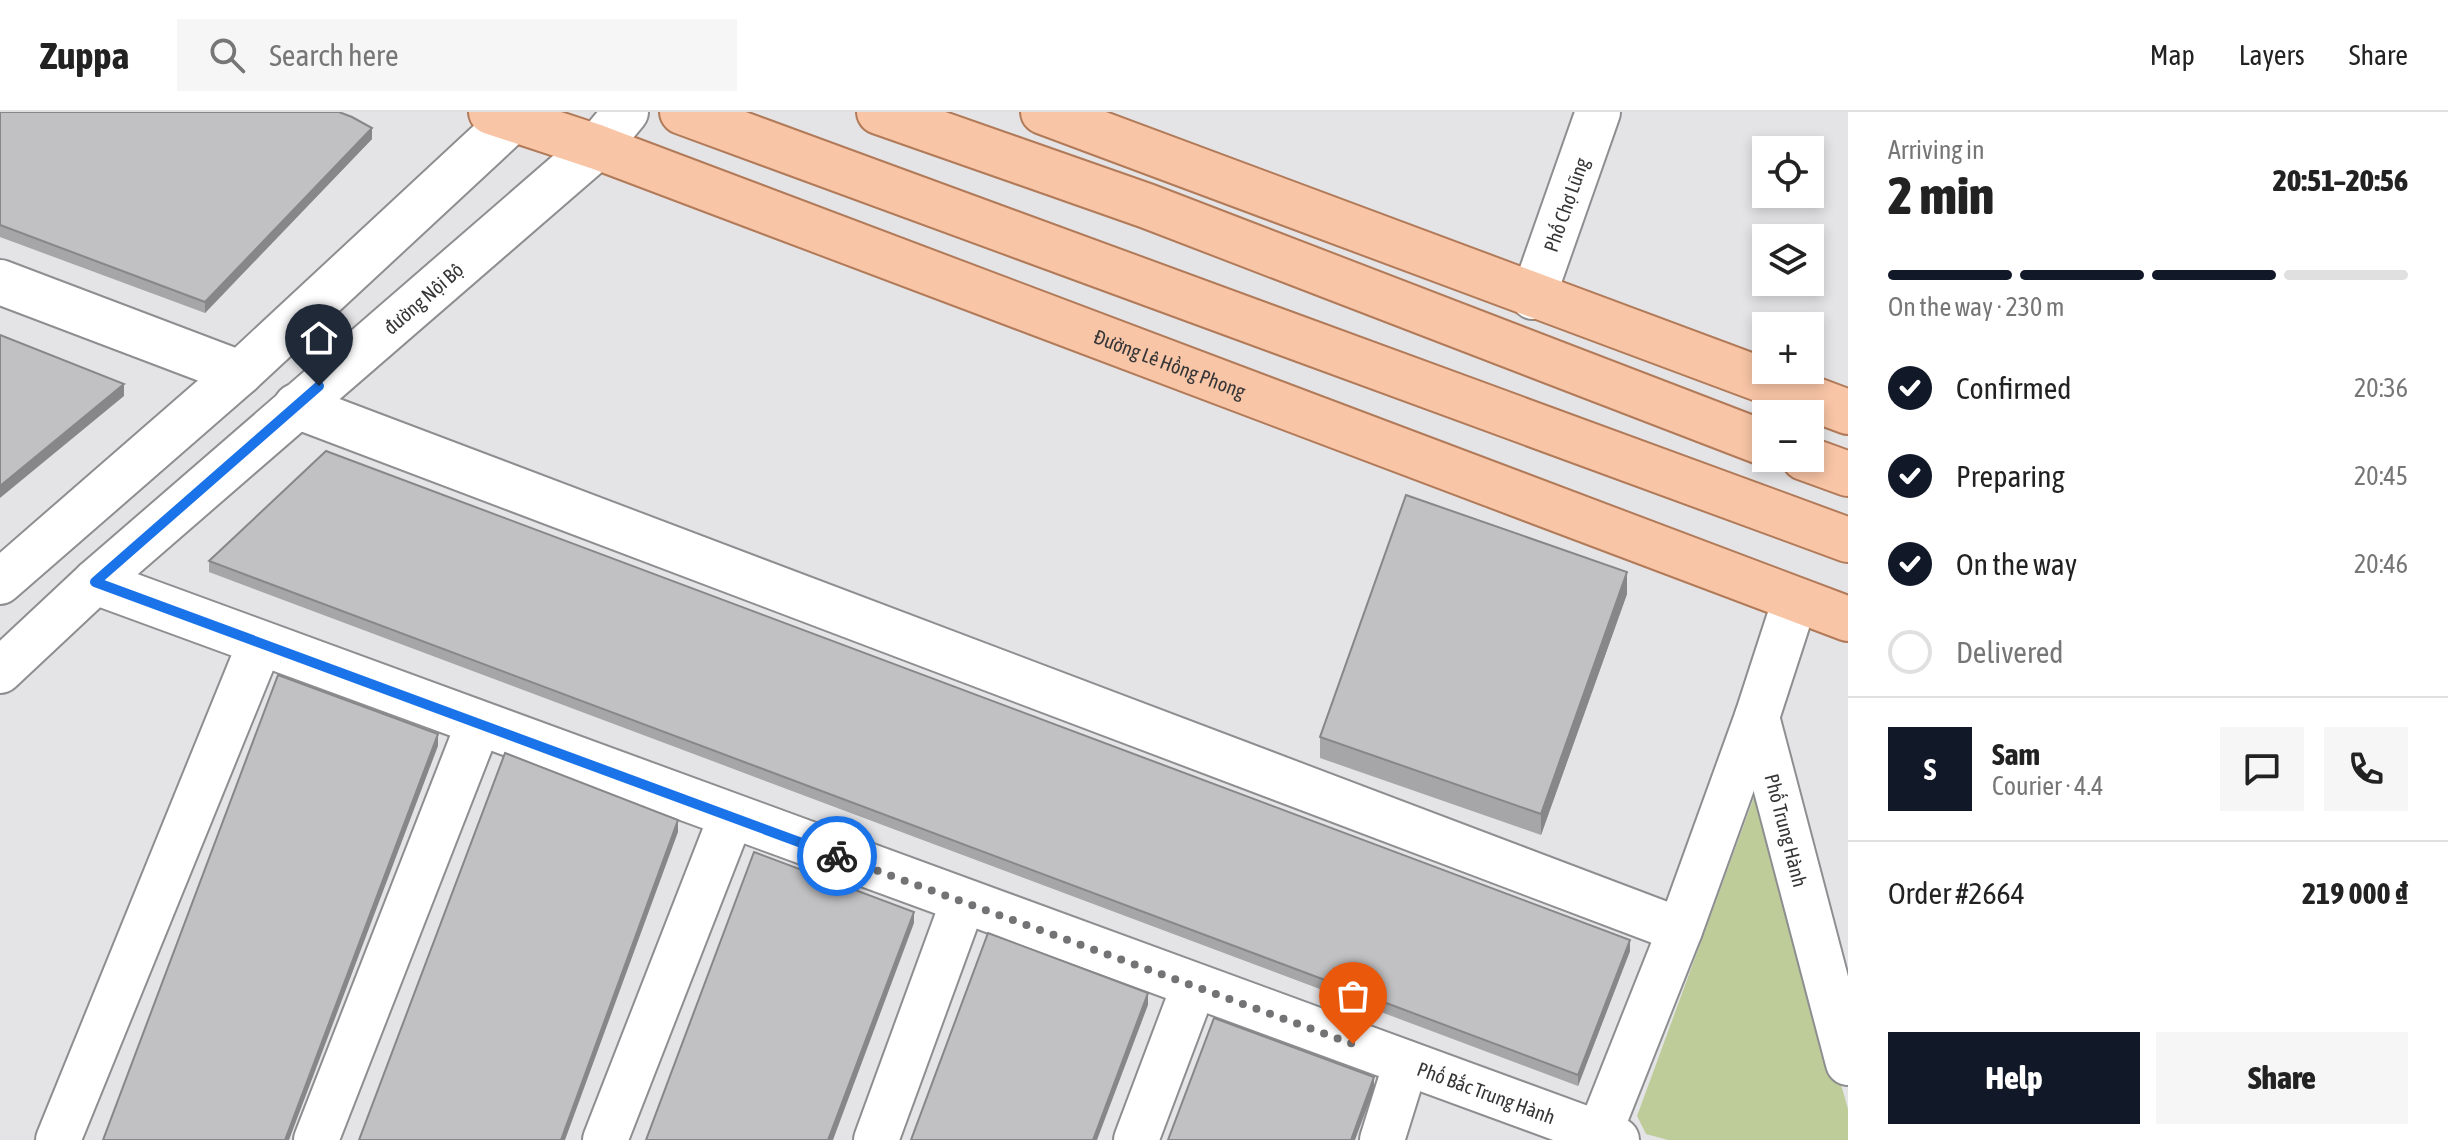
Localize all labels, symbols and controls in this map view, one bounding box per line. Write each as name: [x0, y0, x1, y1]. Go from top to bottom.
search box: [177, 19, 737, 91]
icon: search: [205, 33, 249, 77]
text: Zuppa: [40, 34, 129, 77]
text: Search here: [269, 38, 399, 72]
text: Map: [2150, 39, 2195, 71]
text: Layers: [2239, 39, 2305, 71]
text: Share: [2349, 39, 2408, 71]
text: Arriving in: [1888, 135, 1985, 165]
map controls: [1752, 136, 1824, 472]
button: locate: [1752, 136, 1824, 208]
street label: Phố Chợ Lũng: [1538, 154, 1593, 255]
text: 20:51–20:56: [2273, 163, 2408, 197]
text: 2 min: [1888, 165, 1994, 225]
button: layers: [1752, 224, 1824, 296]
street label: đường Nội Bộ: [379, 257, 467, 338]
text: On the way · 230 m: [1888, 292, 2065, 322]
pin: [285, 304, 353, 386]
button: +: [1752, 312, 1824, 384]
icon: home: [297, 316, 341, 360]
street label: Đường Lê Hồng Phong: [1091, 324, 1249, 402]
icon: check: [1888, 366, 1932, 410]
text: Confirmed: [1956, 371, 2071, 405]
text: 20:36: [2354, 373, 2408, 403]
button: −: [1752, 400, 1824, 472]
icon: check: [1888, 454, 1932, 498]
text: Preparing: [1956, 459, 2065, 493]
text: 20:45: [2354, 461, 2408, 491]
icon: check: [1888, 542, 1932, 586]
text: On the way: [1956, 547, 2077, 581]
text: 20:46: [2354, 549, 2408, 579]
text: Delivered: [1956, 635, 2064, 669]
button: chat: [2220, 727, 2304, 811]
button: phone: [2324, 727, 2408, 811]
text: Sam: [1992, 737, 2040, 771]
text: S: [1924, 752, 1936, 786]
street label: Phố Trung Hành: [1761, 771, 1813, 889]
text: Courier · 4.4: [1992, 771, 2103, 801]
courier: [797, 816, 877, 896]
icon: bike: [815, 834, 859, 878]
text: Order #2664: [1888, 876, 2025, 910]
text: 219 000 ₫: [2302, 876, 2408, 910]
pin: [1319, 962, 1387, 1044]
icon: bag: [1331, 974, 1375, 1018]
button: Help: [1888, 1032, 2140, 1124]
button: Share: [2156, 1032, 2408, 1124]
street label: Phố Bắc Trung Hành: [1414, 1056, 1559, 1128]

